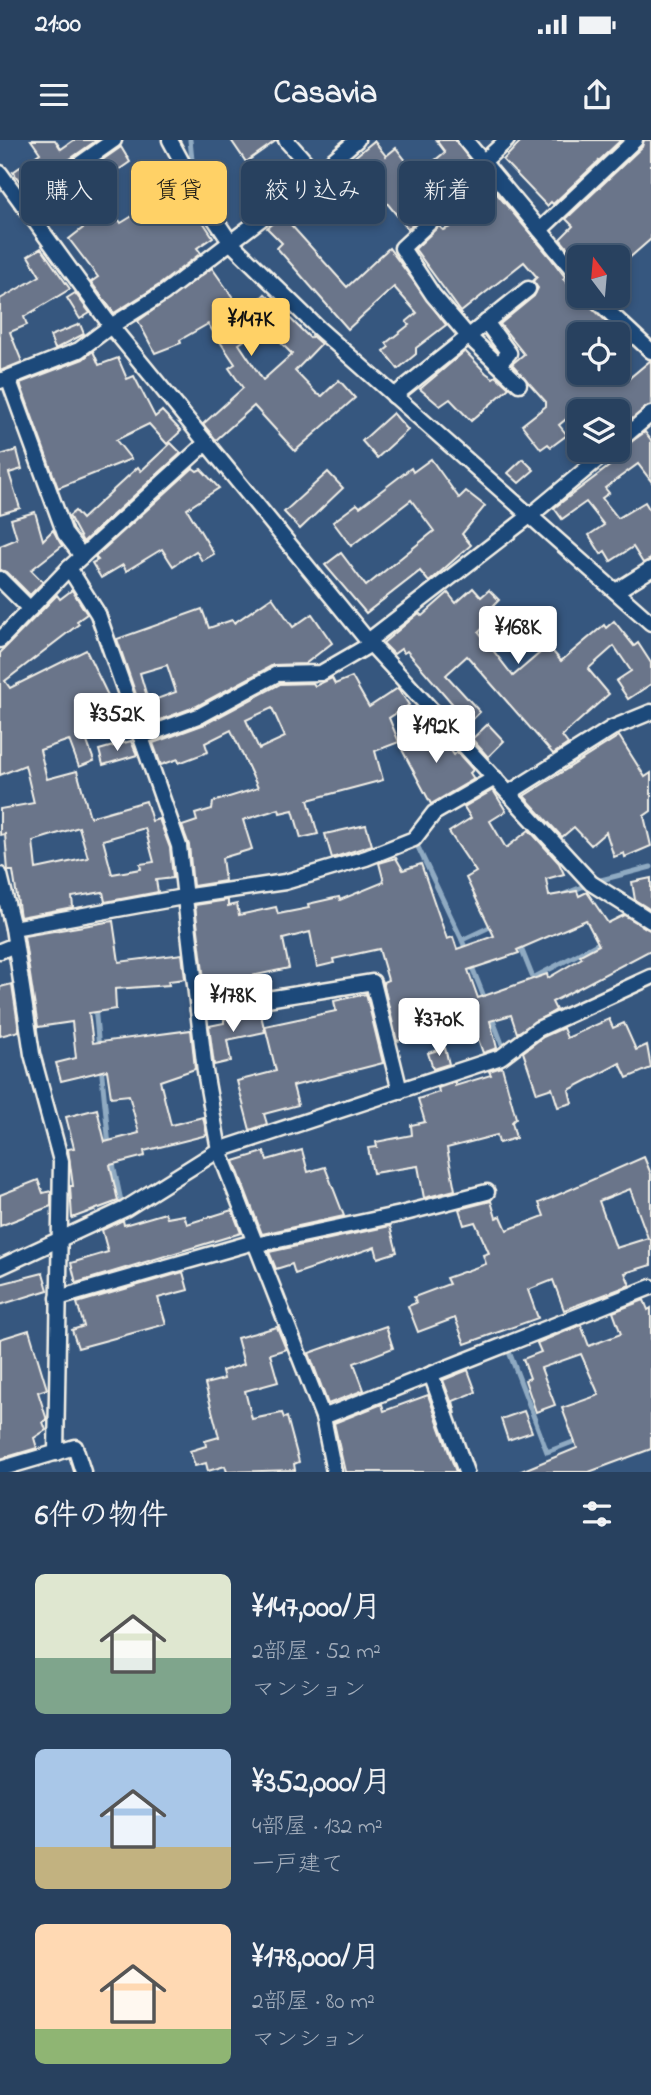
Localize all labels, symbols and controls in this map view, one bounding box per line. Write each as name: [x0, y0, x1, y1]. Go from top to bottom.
text: 21:00: [35, 6, 81, 44]
text: Casavia: [274, 71, 377, 118]
icon: menu: [35, 76, 73, 114]
icon: share: [578, 76, 616, 114]
chip: 購入: [21, 161, 117, 224]
chip: 賃貸: [131, 161, 227, 224]
chip: 絞り込み: [241, 161, 385, 224]
chip: 新着: [399, 161, 495, 224]
north arrow: [567, 245, 630, 308]
map controls: [567, 245, 630, 462]
pin: ¥147K: [202, 298, 300, 358]
text: ¥147K: [228, 304, 274, 337]
button: locate: [567, 322, 630, 385]
button: layers: [567, 399, 630, 462]
pin: ¥168K: [469, 606, 567, 666]
text: ¥168K: [495, 612, 541, 645]
pin: ¥352K: [68, 694, 166, 753]
text: ¥352K: [90, 699, 144, 732]
pin: ¥192K: [387, 706, 485, 765]
text: ¥192K: [413, 711, 459, 744]
pin: ¥178K: [184, 974, 282, 1034]
text: ¥178K: [210, 980, 256, 1013]
pin: ¥370K: [390, 998, 488, 1058]
text: ¥370K: [414, 1004, 464, 1037]
text: 6件の物件: [35, 1495, 168, 1539]
icon: filters: [578, 1495, 616, 1533]
text: ¥147,000/月: [252, 1587, 381, 1631]
icon: home: [91, 1602, 175, 1686]
text: 2部屋 · 52 m²: [252, 1636, 381, 1669]
text: マンション: [252, 1674, 366, 1707]
text: ¥352,000/月: [252, 1762, 392, 1806]
icon: home: [91, 1777, 175, 1861]
text: 4部屋 · 132 m²: [252, 1811, 383, 1844]
text: 一戸建て: [252, 1849, 344, 1882]
text: ¥178,000/月: [252, 1937, 380, 1981]
icon: home: [91, 1952, 175, 2036]
text: 2部屋 · 80 m²: [252, 1986, 375, 2019]
text: マンション: [252, 2024, 366, 2057]

